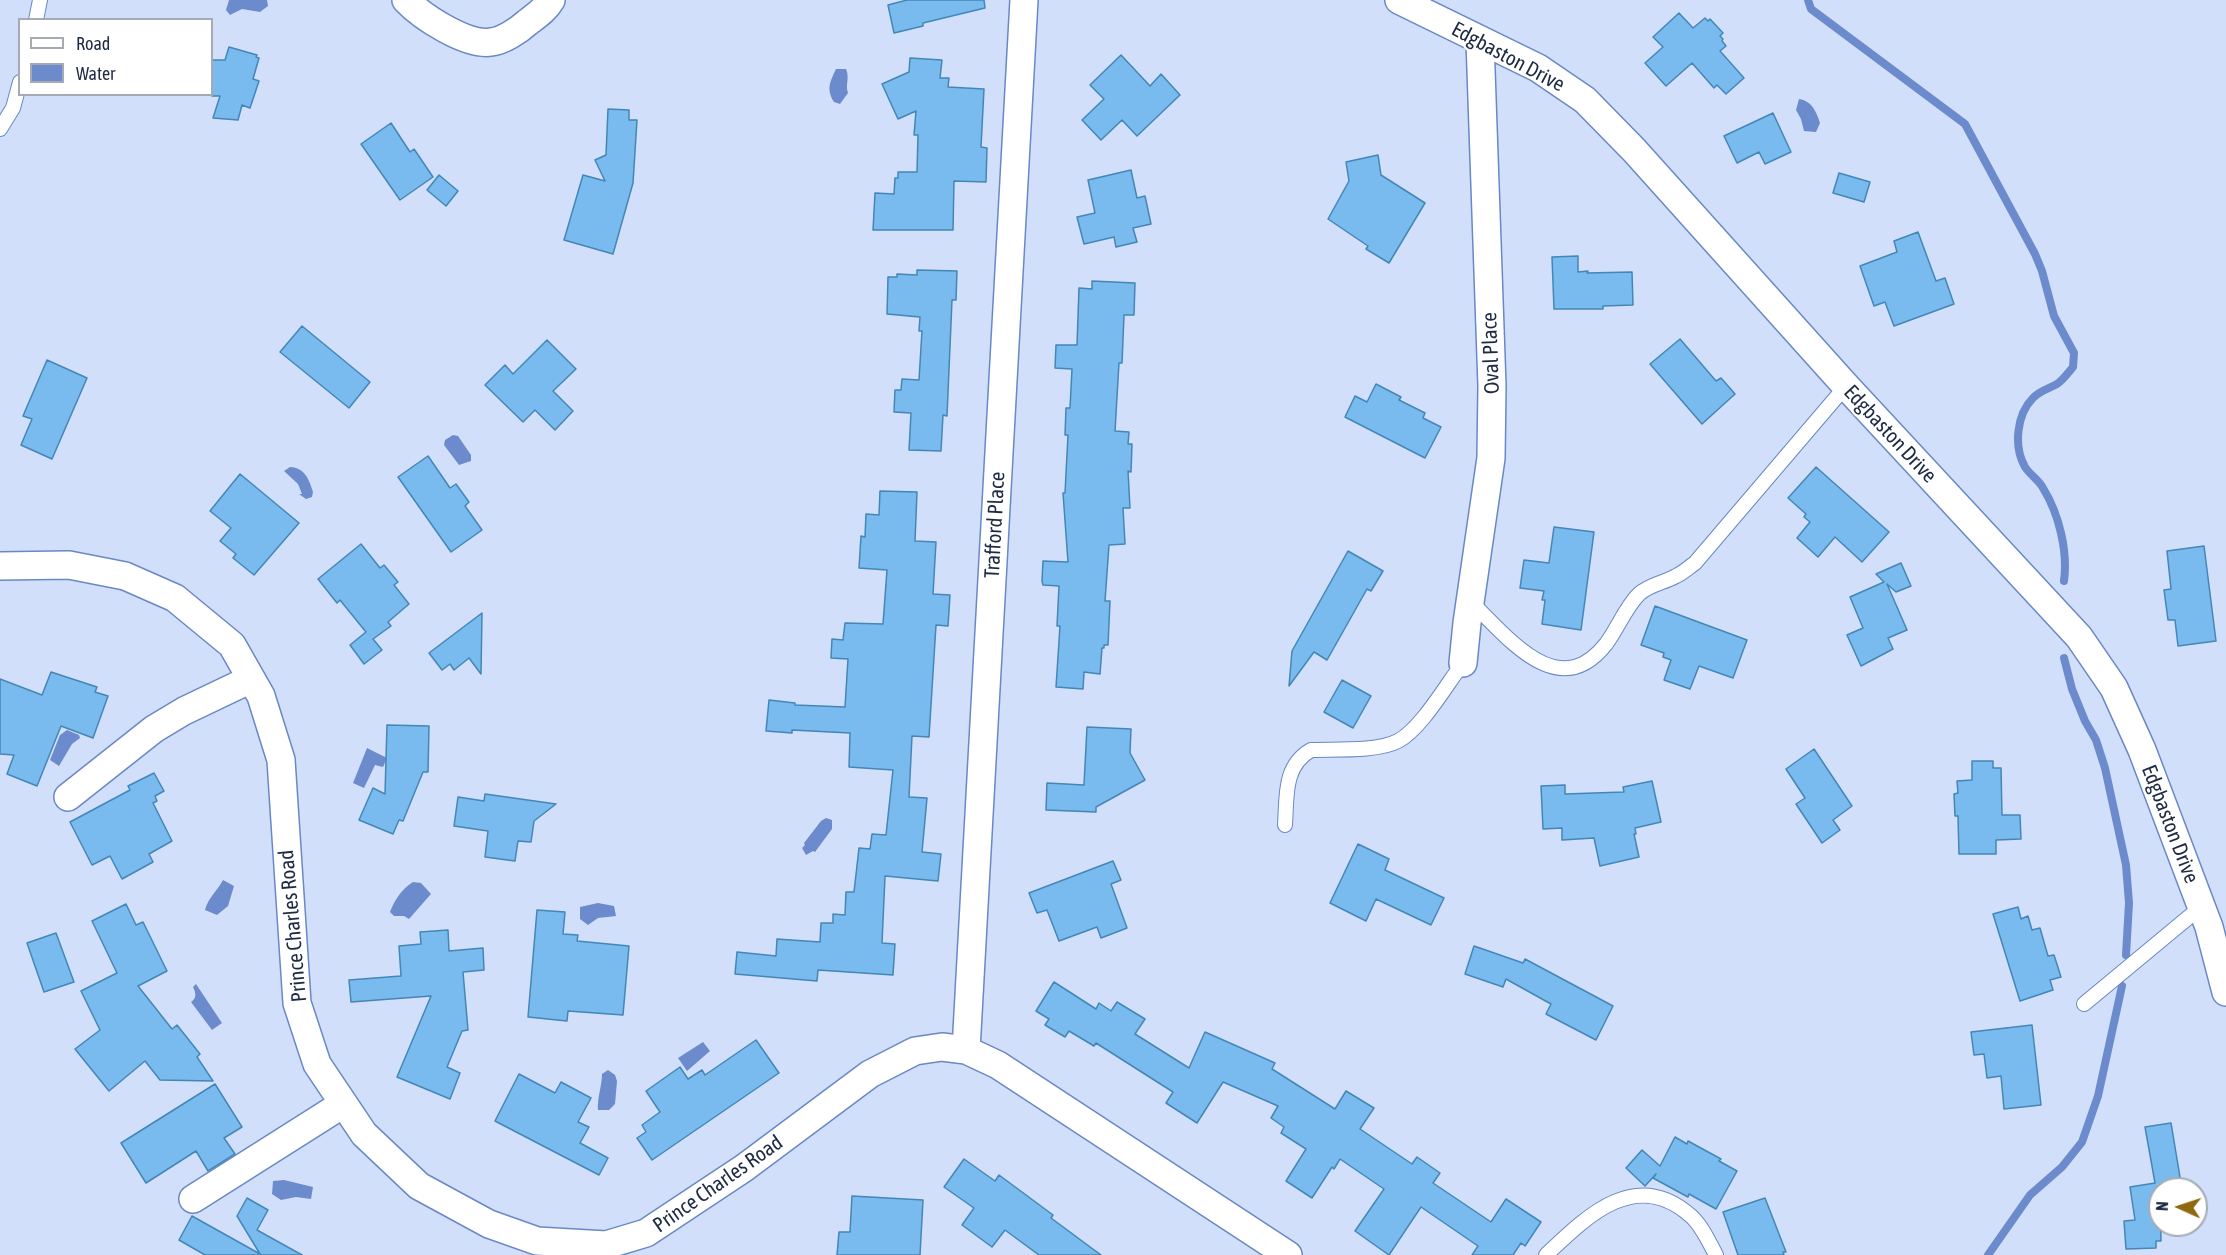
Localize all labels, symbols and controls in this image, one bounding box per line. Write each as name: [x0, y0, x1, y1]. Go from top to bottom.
street label: Edgbaston Drive: [1447, 17, 1569, 97]
legend: [18, 18, 213, 96]
text: Road: [76, 33, 110, 54]
text: Water: [76, 63, 115, 84]
street label: Oval Place: [1477, 312, 1505, 394]
street label: Edgbaston Drive: [1838, 380, 1942, 488]
street label: Trafford Place: [980, 471, 1010, 579]
street label: Edgbaston Drive: [2136, 761, 2204, 887]
street label: Prince Charles Road: [274, 849, 312, 1003]
street label: Prince Charles Road: [648, 1130, 788, 1238]
north arrow: [2148, 1177, 2208, 1237]
text: N: [2153, 1201, 2171, 1211]

